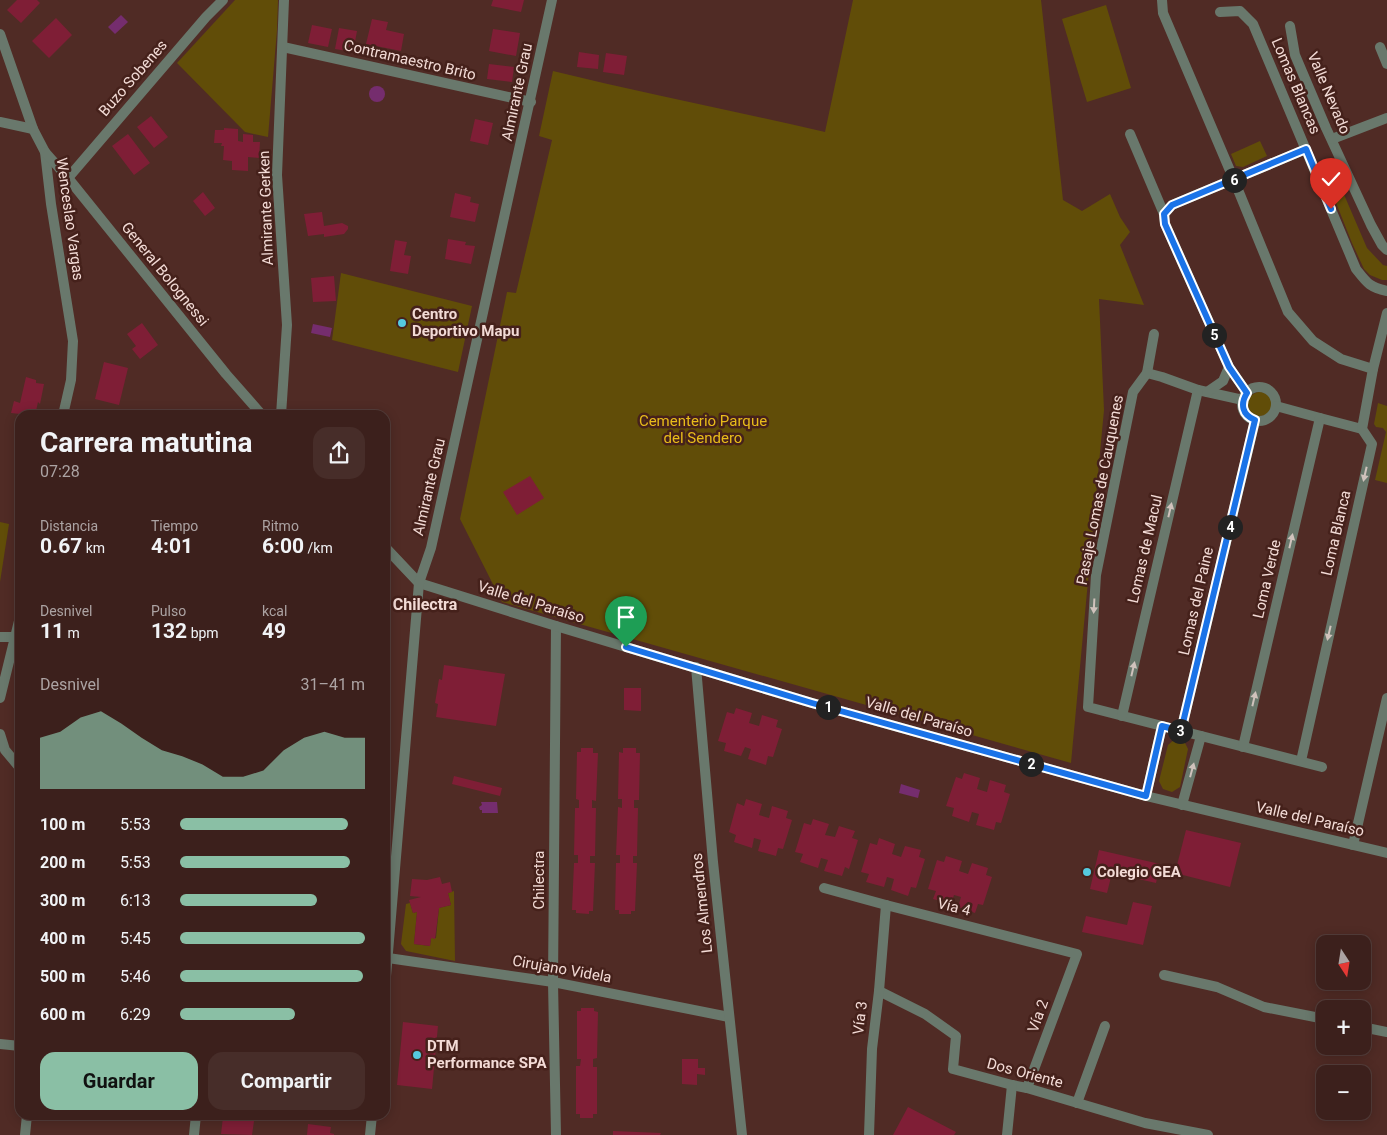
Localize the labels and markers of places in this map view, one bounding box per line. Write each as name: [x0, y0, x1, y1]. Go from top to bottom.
pin: [1310, 158, 1352, 209]
pin: 6: [1222, 168, 1246, 192]
place label: Centro Deportivo Mapu: [412, 305, 519, 340]
marker: Centro Deportivo Mapu: [396, 317, 408, 329]
pin: 5: [1202, 322, 1226, 348]
pin: 4: [1218, 514, 1242, 540]
pin: [605, 596, 647, 647]
pin: 1: [816, 694, 840, 720]
pin: 3: [1168, 718, 1192, 744]
pin: 2: [1018, 752, 1044, 776]
place label: Colegio GEA: [1097, 863, 1182, 881]
marker: Colegio GEA: [1081, 866, 1093, 878]
place label: DTM Performance SPA: [427, 1037, 547, 1072]
marker: DTM Performance SPA: [411, 1049, 423, 1061]

